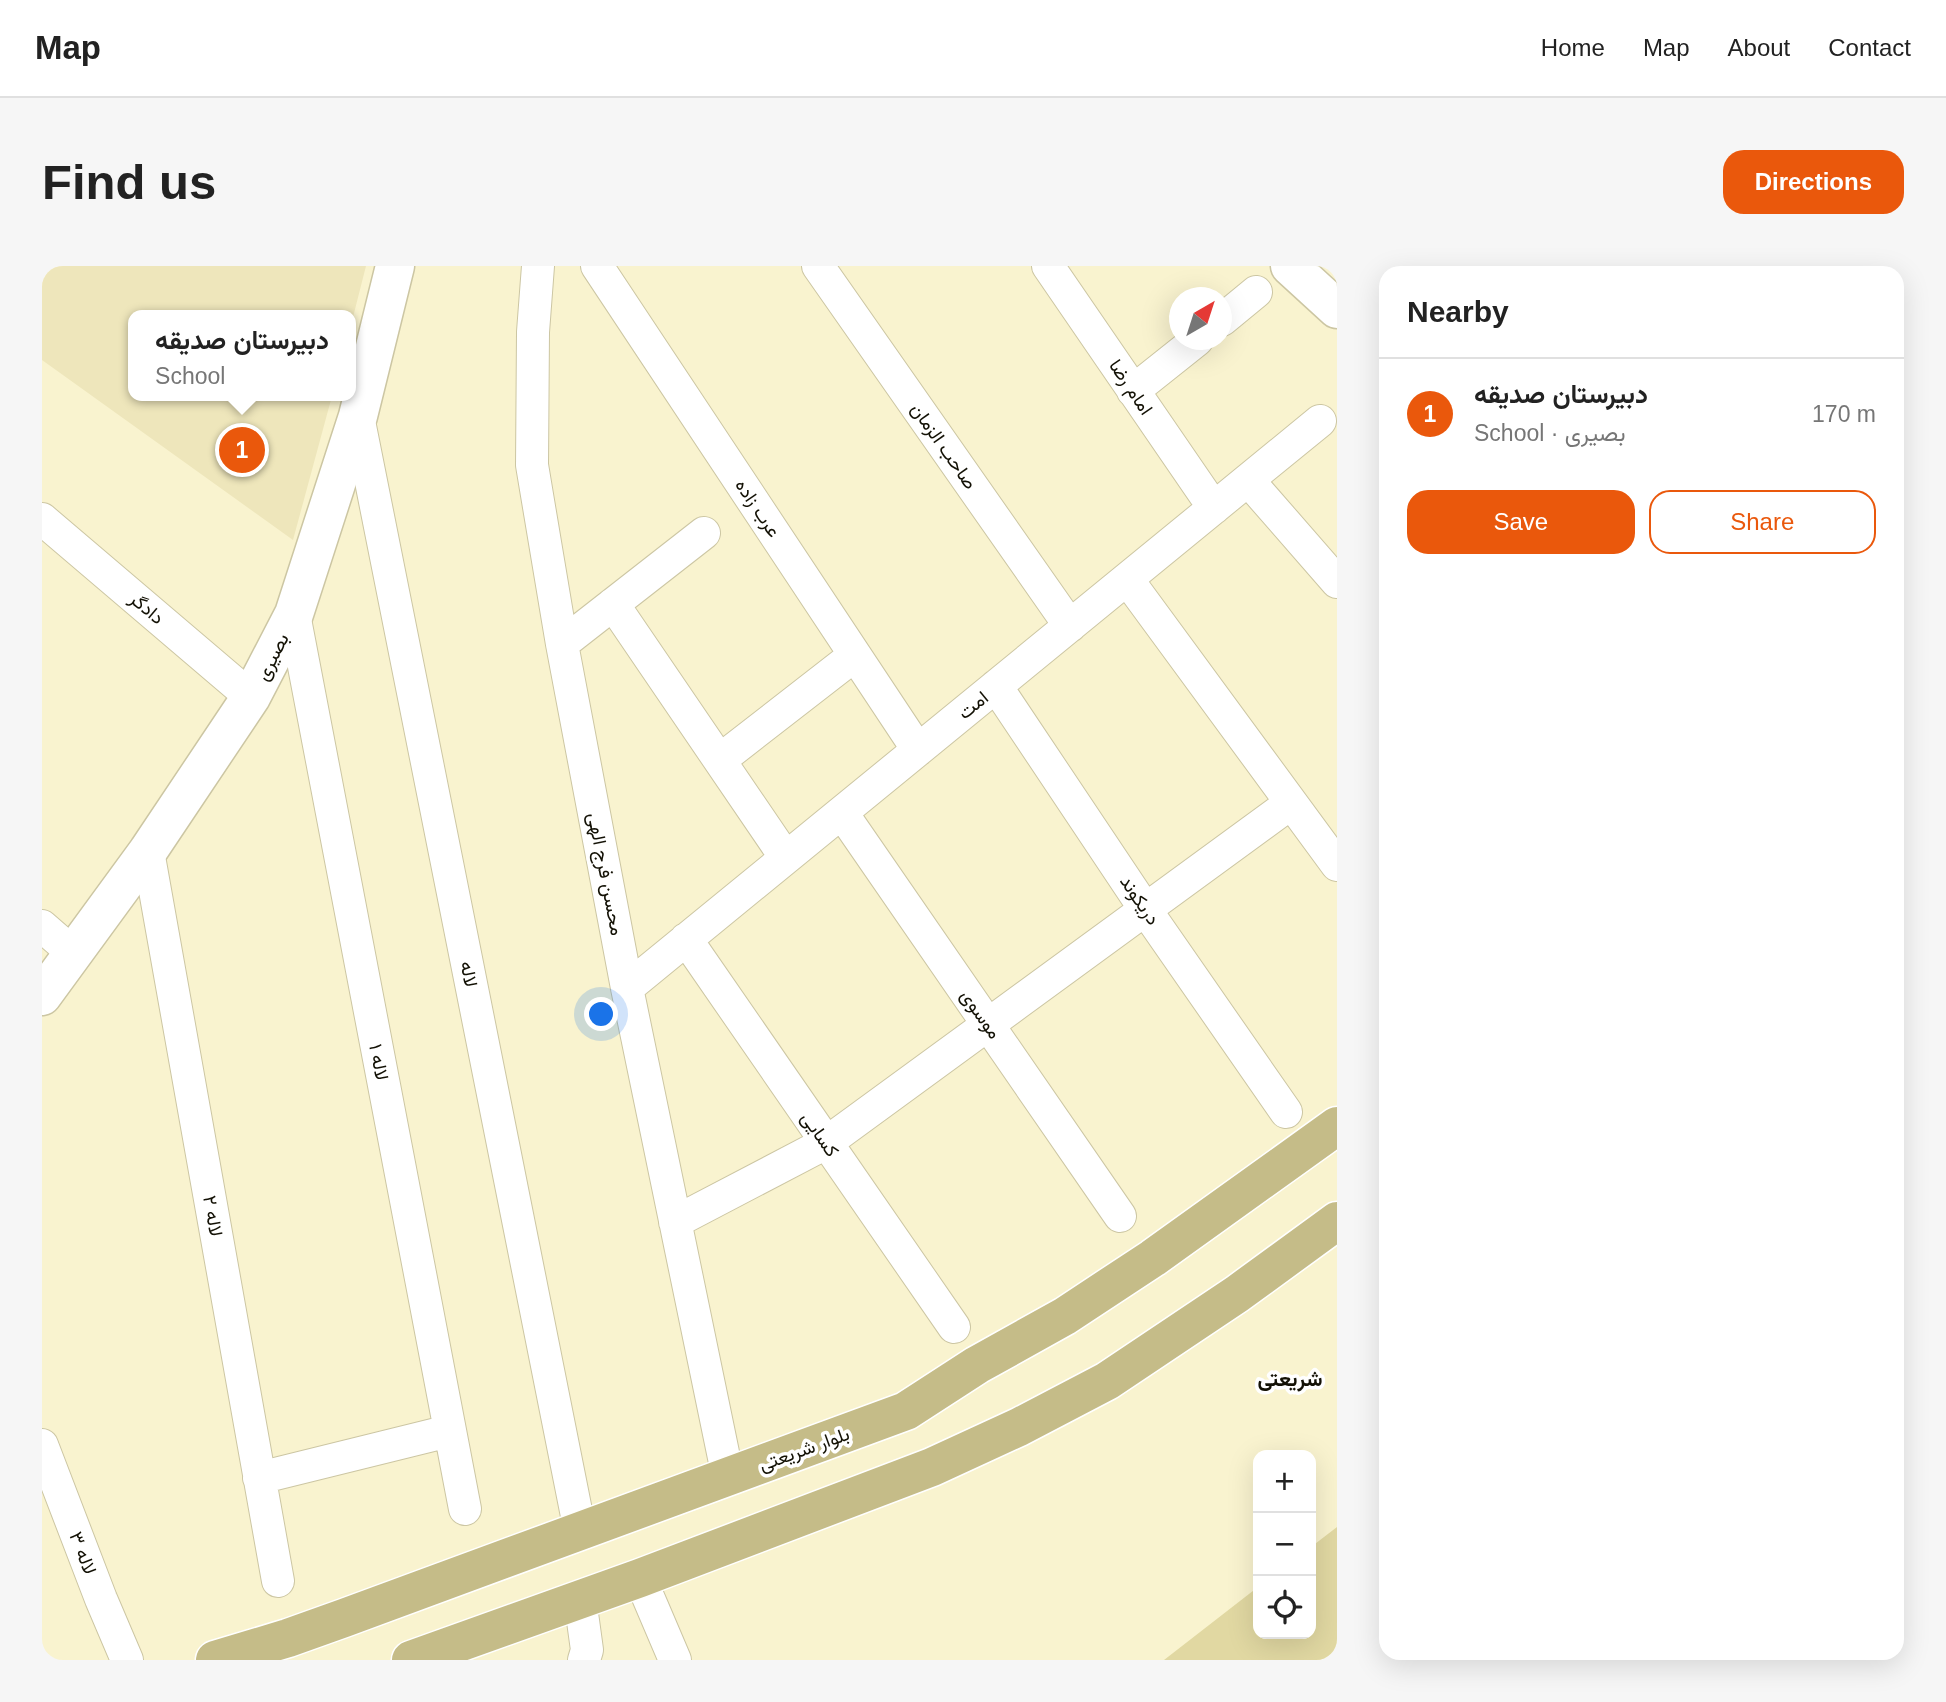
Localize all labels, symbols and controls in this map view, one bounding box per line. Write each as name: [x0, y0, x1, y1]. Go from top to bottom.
text: Map: [35, 29, 101, 66]
text: Home: [1541, 34, 1605, 61]
text: Map: [1643, 34, 1690, 61]
text: About: [1728, 34, 1790, 61]
text: Contact: [1828, 34, 1911, 61]
button: Directions: [1723, 150, 1904, 214]
text: Find us: [42, 155, 216, 209]
north arrow: [1169, 287, 1232, 350]
text: Nearby: [1407, 295, 1509, 328]
popup: [128, 310, 356, 401]
text: دبیرستان صدیقه: [155, 325, 329, 355]
street label: امام رضا: [1103, 355, 1157, 420]
text: School: [155, 363, 225, 389]
text: دبیرستان صدیقه: [1474, 379, 1648, 409]
street label: صاحب الزمان: [906, 399, 981, 494]
text: 1: [1424, 401, 1436, 427]
text: 170 m: [1812, 401, 1876, 427]
text: School · بصیری: [1474, 420, 1626, 446]
pin: 1: [219, 424, 265, 476]
street label: عرب زاده: [730, 475, 785, 541]
button: Save: [1407, 490, 1635, 554]
button: Share: [1649, 490, 1876, 554]
street label: دادگر: [124, 587, 168, 629]
street label: بصیری: [251, 630, 294, 685]
street label: امت: [954, 687, 992, 723]
street label: محسن فرج الهی: [582, 811, 628, 938]
street label: دریکوند: [1115, 871, 1164, 929]
street label: لاله: [456, 959, 482, 989]
street label: موسوی: [956, 985, 1005, 1043]
your location: [584, 997, 618, 1031]
street label: لاله ۱: [365, 1042, 393, 1082]
street label: کسایی: [796, 1107, 843, 1161]
street label: لاله ۲: [199, 1194, 227, 1238]
district label: شریعتی: [1257, 1367, 1323, 1392]
street label: بلوار شریعتی: [756, 1423, 852, 1476]
map controls: [1253, 1450, 1316, 1639]
button: +: [1253, 1450, 1316, 1513]
button: −: [1253, 1513, 1316, 1576]
street label: لاله ۳: [65, 1529, 101, 1577]
button: locate: [1253, 1576, 1316, 1639]

